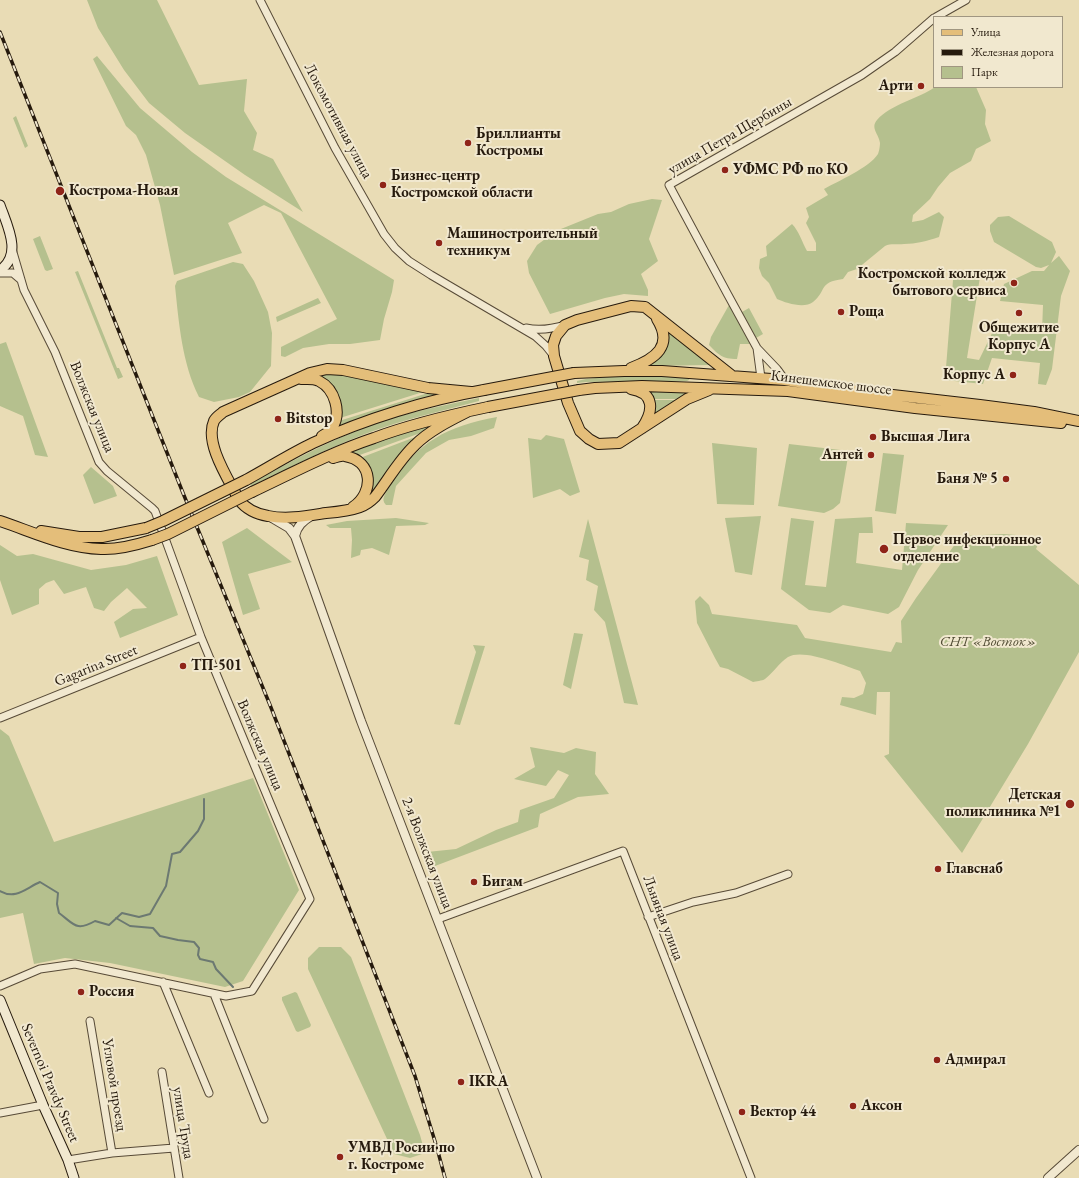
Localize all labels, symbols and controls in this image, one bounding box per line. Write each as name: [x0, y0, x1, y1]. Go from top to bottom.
legend: [933, 16, 1063, 88]
text: Улица: [971, 24, 1001, 40]
text: Железная дорога: [971, 44, 1054, 60]
street label: Локомотивная улица: [300, 60, 376, 182]
text: Парк: [971, 64, 998, 80]
place label: Арти: [878, 77, 913, 95]
marker: Арти: [916, 81, 926, 91]
street label: улица Петра Щербины: [665, 93, 795, 179]
place label: Бриллианты Костромы: [476, 125, 561, 160]
marker: Бриллианты Костромы: [463, 138, 473, 148]
place label: УФМС РФ по КО: [733, 161, 848, 179]
marker: УФМС РФ по КО: [720, 165, 730, 175]
place label: Бизнес-центр Костромской области: [391, 167, 533, 202]
marker: Бизнес-центр Костромской области: [378, 180, 388, 190]
place label: Кострома-Новая: [69, 182, 178, 200]
marker: Кострома-Новая: [54, 185, 66, 197]
place label: Машиностроительный техникум: [447, 225, 598, 260]
marker: Машиностроительный техникум: [434, 238, 444, 248]
place label: Костромской колледж бытового сервиса: [858, 265, 1006, 300]
marker: Костромской колледж бытового сервиса: [1009, 278, 1019, 288]
place label: Роща: [849, 303, 884, 321]
marker: Роща: [836, 307, 846, 317]
marker: Общежитие Корпус А: [1014, 308, 1024, 318]
place label: Общежитие Корпус А: [979, 319, 1059, 354]
street label: Волжская улица: [66, 359, 118, 455]
place label: Корпус А: [943, 366, 1005, 384]
street label: Кинешемское шоссе: [770, 367, 892, 399]
marker: Корпус А: [1008, 370, 1018, 380]
place label: Bitstop: [286, 410, 332, 428]
marker: Bitstop: [273, 414, 283, 424]
place label: Высшая Лига: [881, 428, 970, 446]
marker: Высшая Лига: [868, 432, 878, 442]
place label: Антей: [822, 446, 863, 464]
marker: Антей: [866, 450, 876, 460]
place label: Баня № 5: [937, 470, 998, 488]
marker: Баня № 5: [1001, 474, 1011, 484]
place label: Первое инфекционное отделение: [893, 531, 1041, 566]
marker: Первое инфекционное отделение: [878, 543, 890, 555]
park label: СНТ «Восток»: [940, 633, 1036, 651]
street label: Gagarina Street: [52, 641, 140, 691]
place label: ТП-501: [191, 657, 242, 675]
marker: ТП-501: [178, 661, 188, 671]
street label: Волжская улица: [233, 697, 287, 793]
place label: Детская поликлиника №1: [946, 786, 1061, 821]
street label: 2-я Волжская улица: [397, 795, 457, 911]
marker: Детская поликлиника №1: [1064, 798, 1076, 810]
place label: Главснаб: [946, 860, 1003, 878]
marker: Главснаб: [933, 864, 943, 874]
place label: Бигам: [482, 873, 523, 891]
street label: Льняная улица: [639, 873, 687, 963]
marker: Бигам: [469, 877, 479, 887]
place label: Россия: [89, 983, 134, 1001]
marker: Россия: [76, 987, 86, 997]
street label: Severnoi Pravdy Street: [17, 1021, 83, 1145]
street label: Угловой проезд: [98, 1037, 130, 1133]
place label: Адмирал: [945, 1051, 1006, 1069]
marker: Адмирал: [932, 1055, 942, 1065]
place label: IKRA: [469, 1073, 508, 1091]
marker: IKRA: [456, 1077, 466, 1087]
street label: улица Труда: [168, 1086, 198, 1160]
place label: Аксон: [861, 1097, 902, 1115]
marker: Аксон: [848, 1101, 858, 1111]
place label: Вектор 44: [750, 1103, 816, 1121]
marker: Вектор 44: [737, 1107, 747, 1117]
place label: УМВД Росии по г. Костроме: [348, 1139, 455, 1174]
marker: УМВД Росии по г. Костроме: [335, 1152, 345, 1162]

